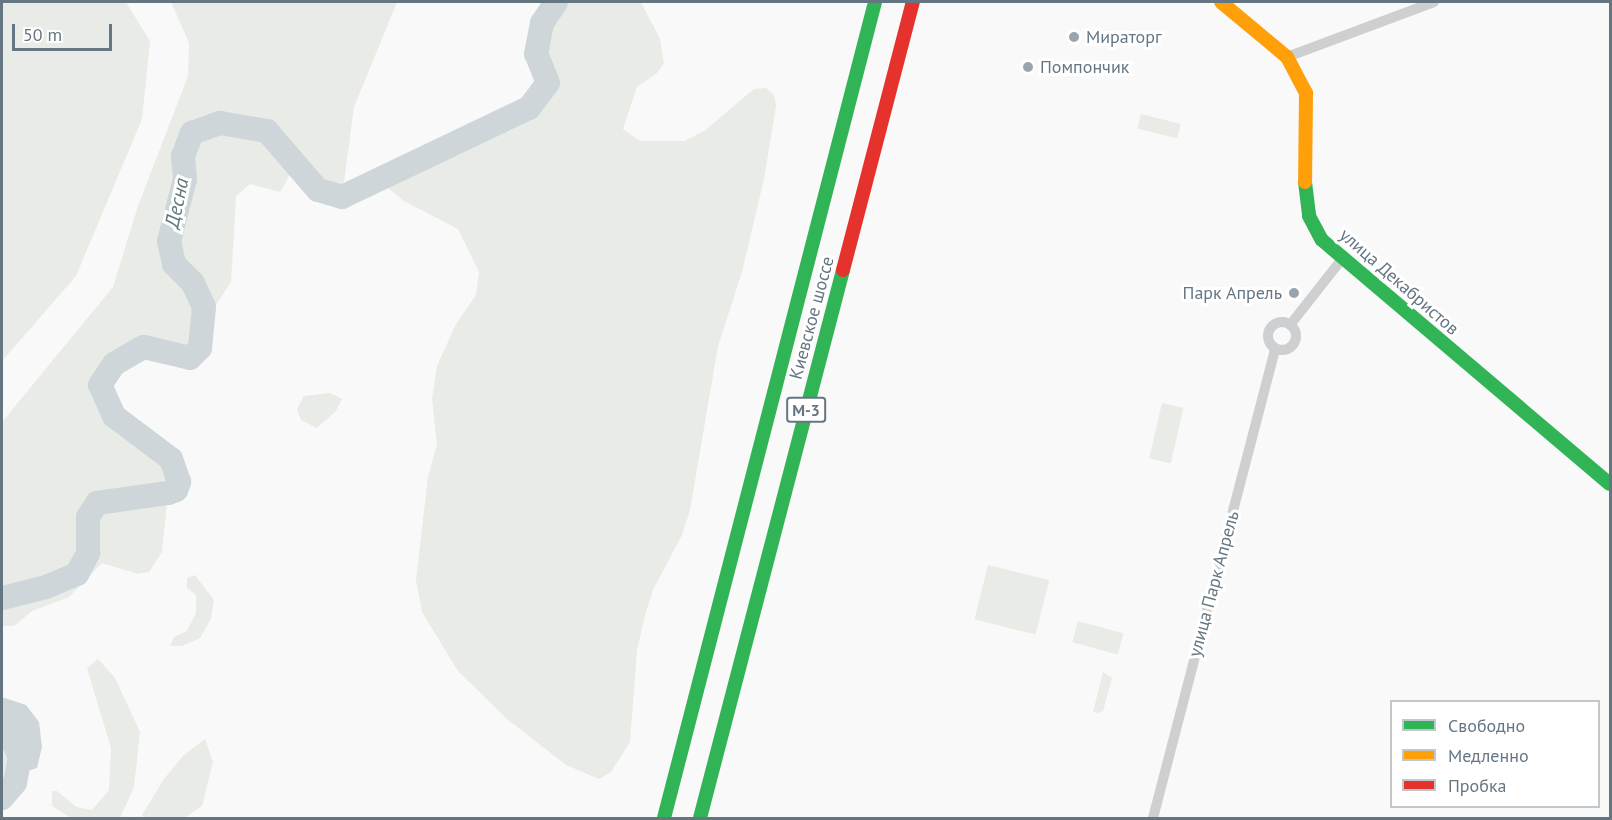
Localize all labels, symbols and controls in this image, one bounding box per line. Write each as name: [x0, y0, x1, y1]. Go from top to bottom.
scale bar: [15, 12, 116, 50]
text: 50 m: [23, 23, 62, 46]
place label: Мираторг: [1086, 26, 1162, 48]
marker: Мираторг: [1067, 30, 1081, 44]
place label: Помпончик: [1040, 56, 1129, 78]
marker: Помпончик: [1021, 60, 1035, 74]
water label: Десна: [160, 176, 194, 230]
street label: улица Декабристов: [1335, 224, 1463, 340]
street label: Киевское шоссе: [785, 254, 839, 382]
place label: Парк Апрель: [1182, 282, 1282, 304]
marker: Парк Апрель: [1287, 286, 1301, 300]
road number: М-3: [785, 397, 827, 423]
street label: улица Парк Апрель: [1184, 508, 1244, 660]
legend: [1390, 700, 1600, 808]
text: Свободно: [1448, 714, 1525, 737]
text: Медленно: [1448, 744, 1529, 767]
text: Пробка: [1448, 774, 1506, 797]

